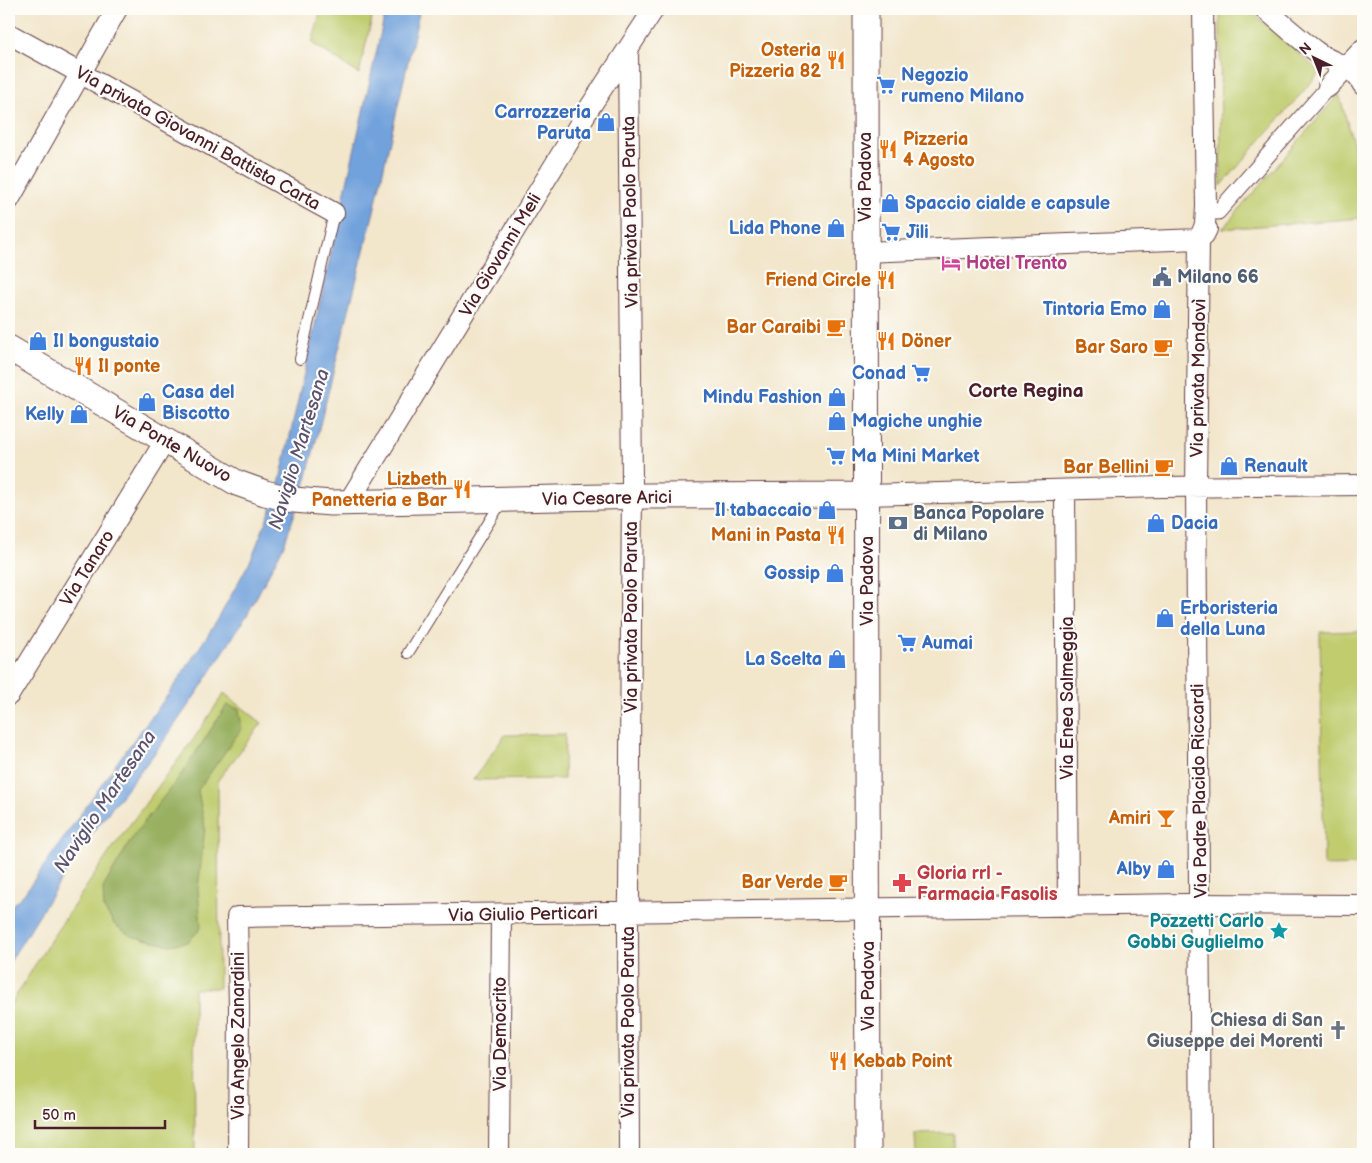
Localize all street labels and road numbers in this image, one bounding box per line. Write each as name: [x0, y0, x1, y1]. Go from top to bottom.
street label: Via privata Giovanni Battista Carta: [72, 62, 324, 215]
street label: Via privata Paolo Paruta: [618, 116, 643, 308]
street label: Via Padova: [855, 132, 876, 222]
street label: Via Giovanni Meli: [455, 190, 546, 321]
street label: Via privata Mondovì: [1187, 298, 1210, 458]
street label: Via Ponte Nuovo: [108, 402, 235, 487]
street label: Via Cesare Arici: [542, 487, 672, 510]
street label: Via privata Paolo Paruta: [621, 521, 642, 713]
street label: Via Tanaro: [56, 526, 119, 610]
street label: Via Padova: [857, 536, 878, 626]
street label: Via Enea Salmeggia: [1057, 616, 1078, 780]
street label: Via Padre Placido Riccardi: [1187, 683, 1212, 899]
street label: Via Giulio Perticari: [448, 903, 598, 926]
street label: Via privata Paolo Paruta: [618, 926, 639, 1118]
street label: Via Padova: [858, 941, 879, 1031]
street label: Via Angelo Zanardini: [228, 952, 249, 1120]
street label: Via Democrito: [490, 977, 511, 1091]

